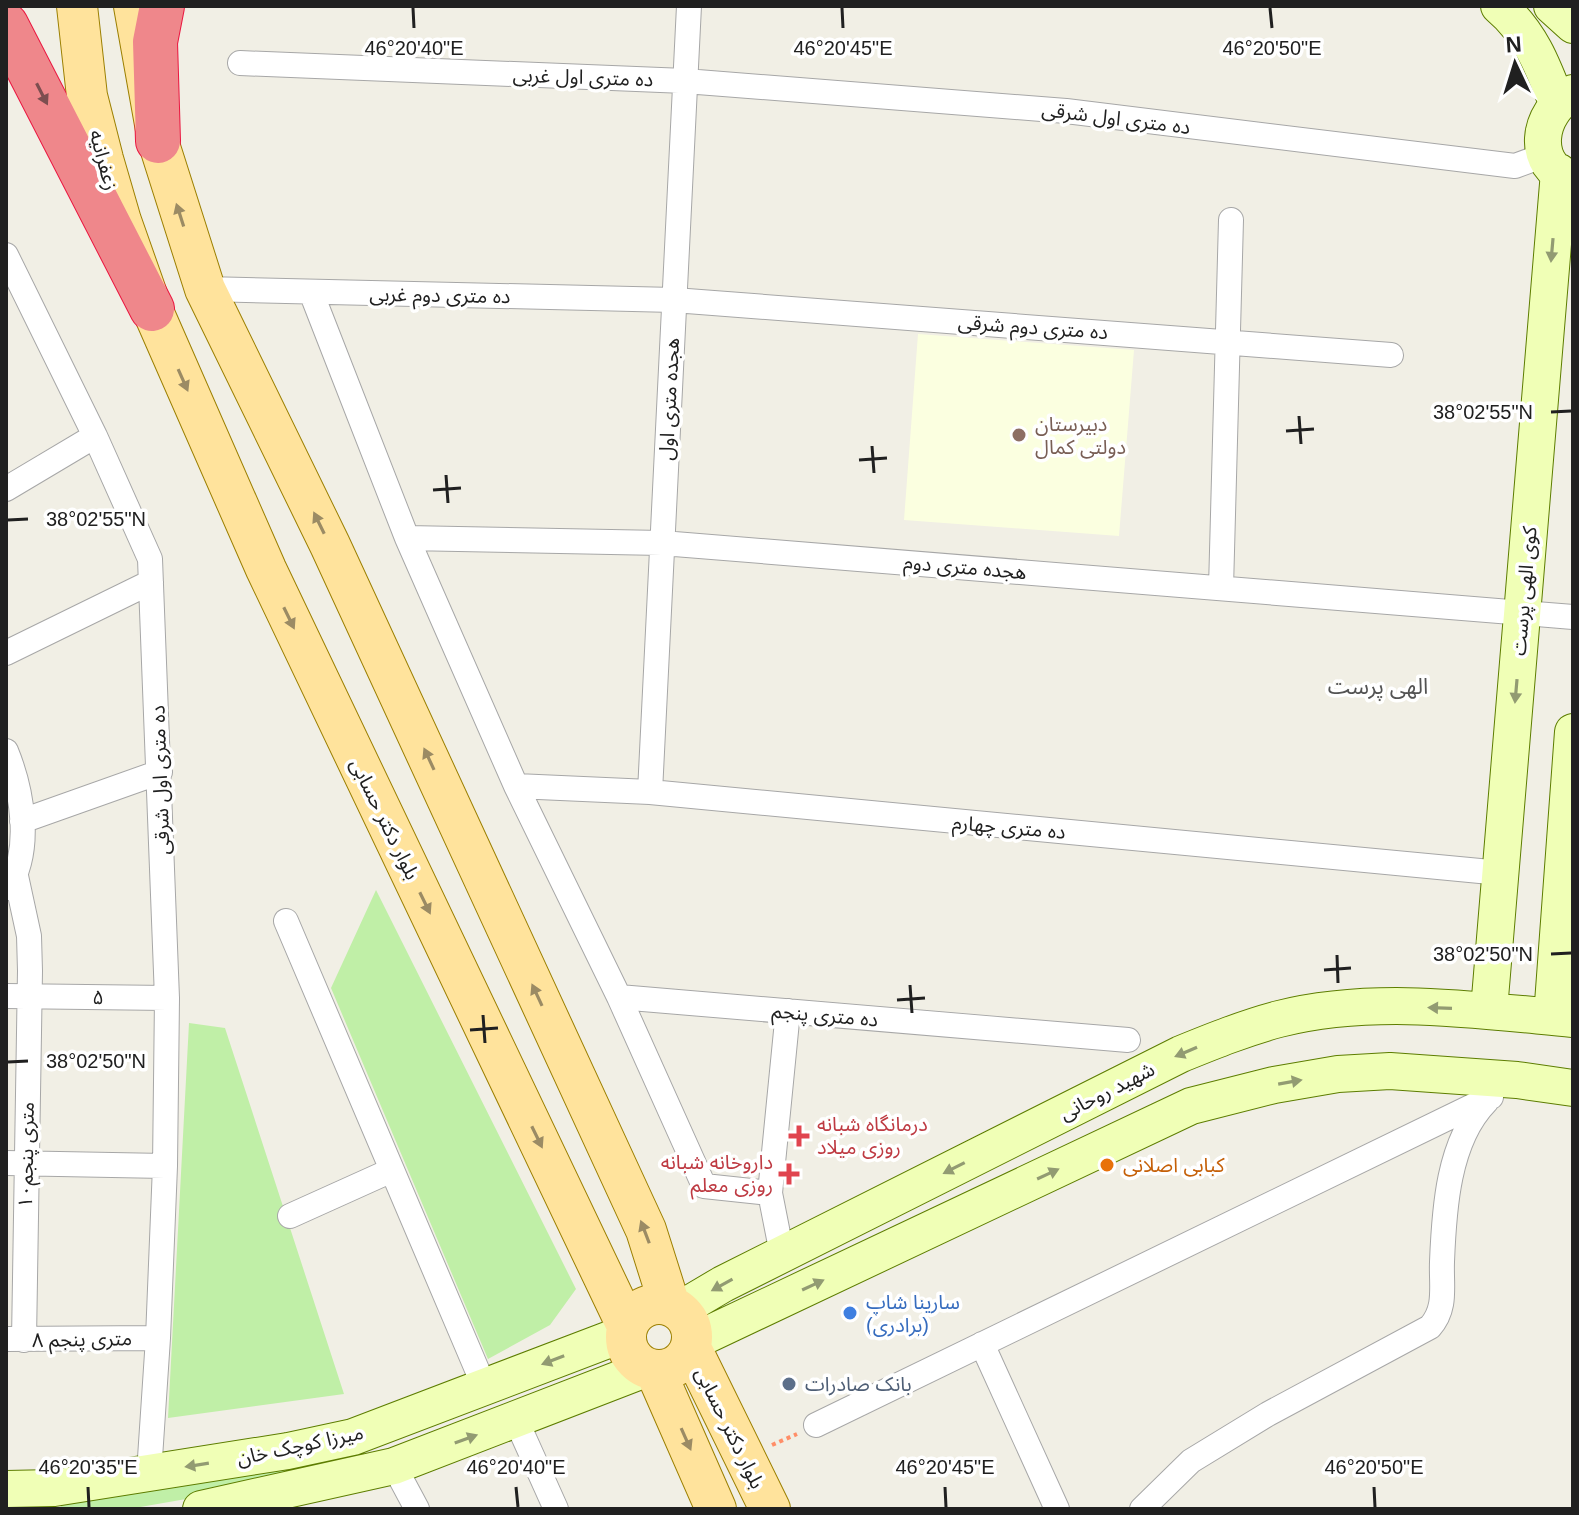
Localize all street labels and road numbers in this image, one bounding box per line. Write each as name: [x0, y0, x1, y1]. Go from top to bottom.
street label: ده متری اول غربی: [512, 64, 654, 91]
street label: ده متری اول شرقی: [1040, 98, 1192, 139]
street label: زعفرانیه: [84, 127, 123, 193]
street label: ده متری دوم غربی: [369, 283, 511, 311]
street label: ده متری دوم شرقی: [957, 311, 1109, 347]
street label: هجده متری اول: [655, 337, 684, 461]
street label: کوی الهی پرست: [1507, 525, 1543, 657]
street label: هجده متری دوم: [902, 551, 1027, 587]
street label: ده متری اول شرقی: [146, 705, 175, 855]
street label: بلوار دکتر حسابی: [345, 755, 424, 884]
street label: ده متری چهارم: [951, 811, 1067, 847]
street label: ۵: [92, 986, 104, 1008]
street label: ده متری پنجم: [771, 999, 879, 1035]
street label: شهید روحانی: [1056, 1058, 1159, 1125]
street label: ۱۰متری پنجم: [14, 1102, 42, 1208]
street label: ۸ متری پنجم: [32, 1327, 132, 1355]
street label: بلوار دکتر حسابی: [690, 1364, 769, 1493]
street label: میرزا کوچک خان: [235, 1421, 366, 1471]

